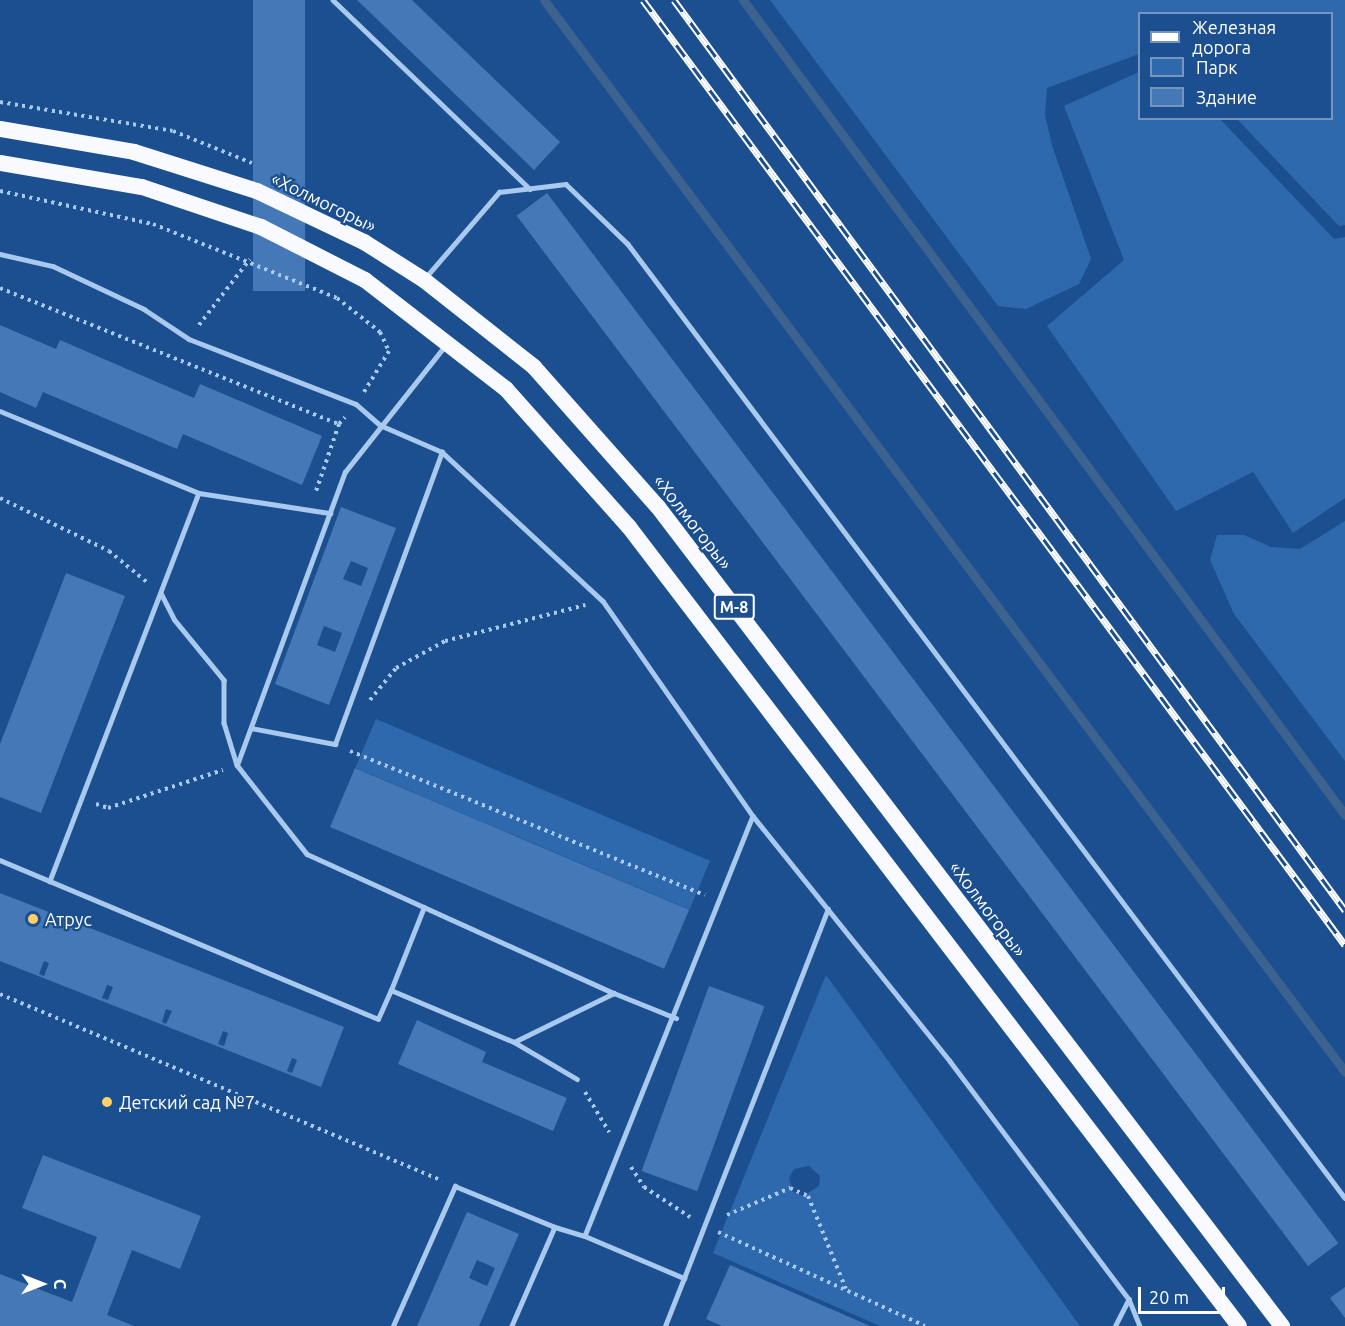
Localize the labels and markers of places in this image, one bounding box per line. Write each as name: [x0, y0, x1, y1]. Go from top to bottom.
place label: Атрус: [45, 908, 92, 930]
marker: Атрус: [26, 912, 40, 926]
place label: Детский сад №7: [119, 1091, 255, 1113]
marker: Детский сад №7: [100, 1095, 114, 1109]

